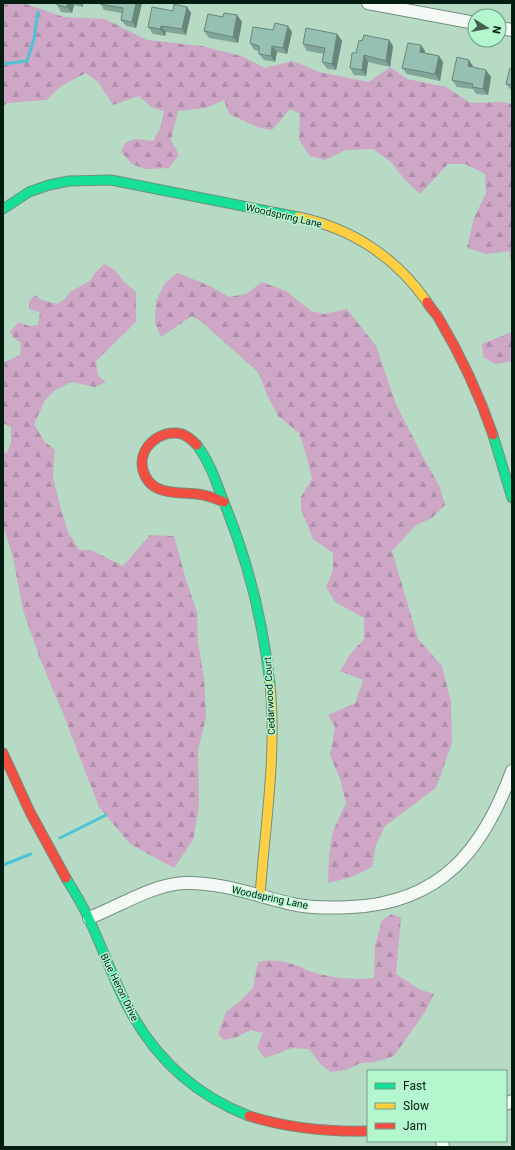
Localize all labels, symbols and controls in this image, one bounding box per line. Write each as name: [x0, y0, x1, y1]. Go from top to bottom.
north arrow: [467, 8, 507, 48]
text: N: [489, 25, 503, 35]
street label: Woodspring Lane: [245, 201, 323, 230]
street label: Cedarwood Court: [262, 657, 277, 735]
street label: Woodspring Lane: [231, 884, 309, 911]
street label: Blue Heron Drive: [98, 952, 141, 1023]
legend: [367, 1070, 507, 1142]
text: Fast: [403, 1079, 426, 1093]
text: Slow: [403, 1099, 429, 1113]
text: Jam: [403, 1119, 427, 1133]

